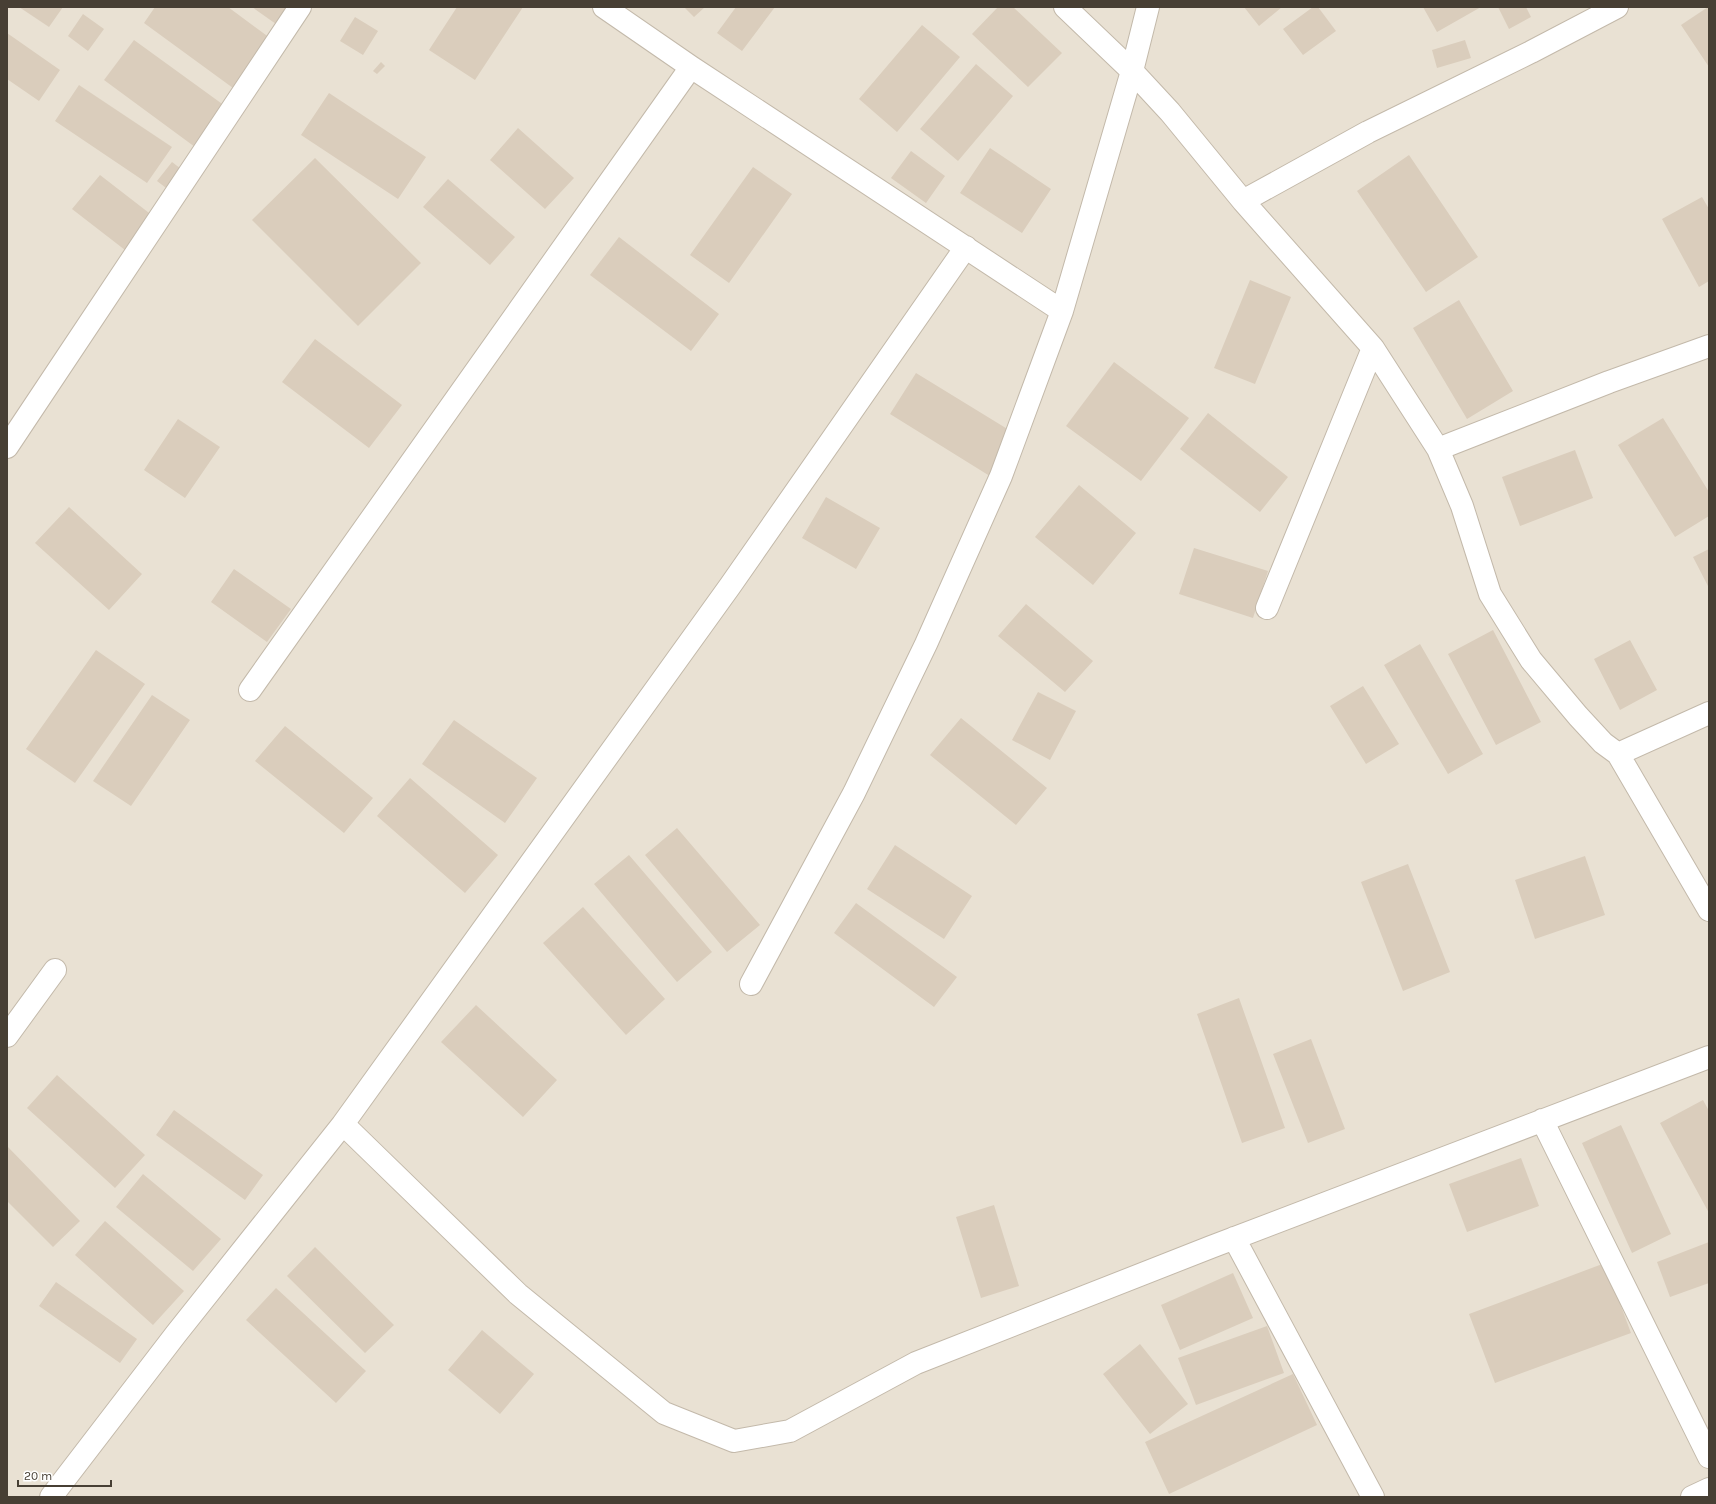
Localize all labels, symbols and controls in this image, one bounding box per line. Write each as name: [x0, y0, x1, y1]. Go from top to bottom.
scale bar: [18, 1462, 111, 1488]
text: 20 m: [24, 1469, 52, 1483]

